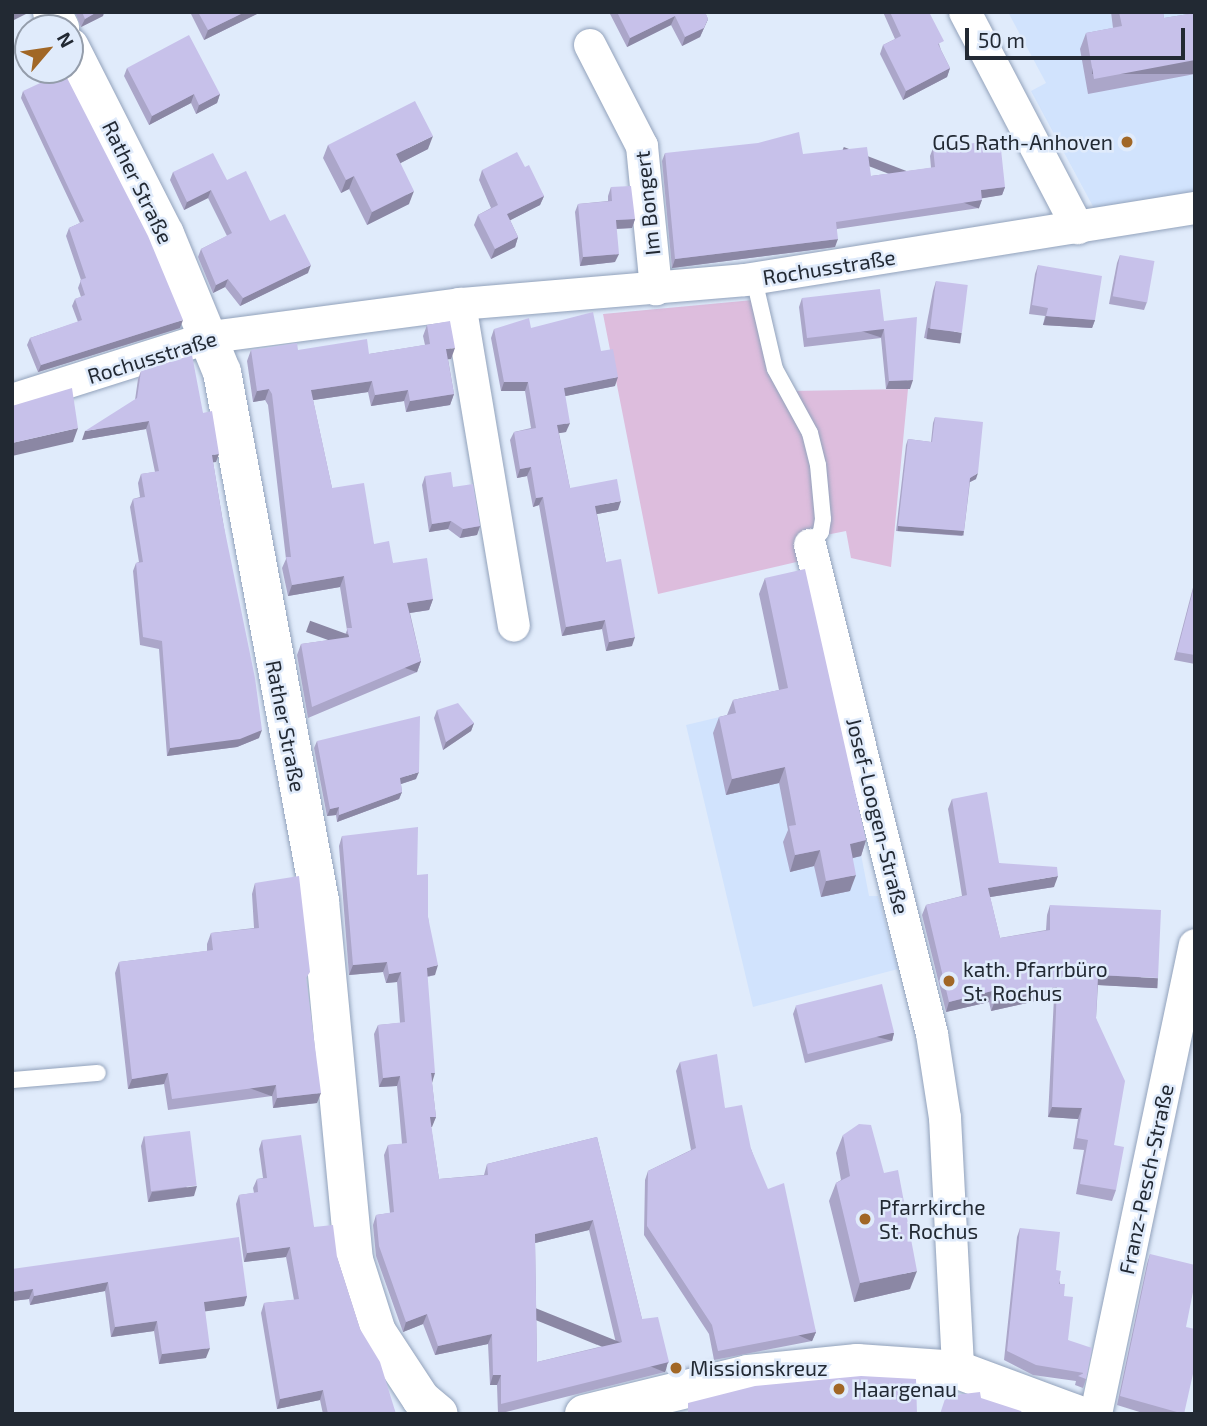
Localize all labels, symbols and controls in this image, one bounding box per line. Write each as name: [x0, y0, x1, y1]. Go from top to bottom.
north arrow: [14, 14, 84, 84]
scale bar: [969, 14, 1190, 58]
text: 50 m: [978, 27, 1025, 52]
text: N: [53, 28, 79, 51]
street label: Rather Straße: [97, 116, 179, 248]
place label: GGS Rath-Anhoven: [932, 129, 1113, 155]
marker: GGS Rath-Anhoven: [1119, 134, 1135, 150]
street label: Im Bongert: [629, 149, 665, 257]
street label: Rochusstraße: [761, 244, 897, 290]
street label: Rochusstraße: [84, 325, 220, 389]
street label: Rather Straße: [261, 658, 311, 794]
street label: Josef-Loogen-Straße: [841, 715, 915, 917]
place label: kath. Pfarrbüro St. Rochus: [963, 956, 1108, 1006]
marker: kath. Pfarrbüro St. Rochus: [941, 973, 957, 989]
street label: Franz-Pesch-Straße: [1114, 1082, 1178, 1276]
place label: Pfarrkirche St. Rochus: [879, 1194, 986, 1244]
marker: Pfarrkirche St. Rochus: [857, 1211, 873, 1227]
place label: Missionskreuz: [690, 1355, 828, 1381]
marker: Missionskreuz: [668, 1360, 684, 1376]
place label: Haargenau: [853, 1376, 957, 1402]
marker: Haargenau: [831, 1381, 847, 1397]

